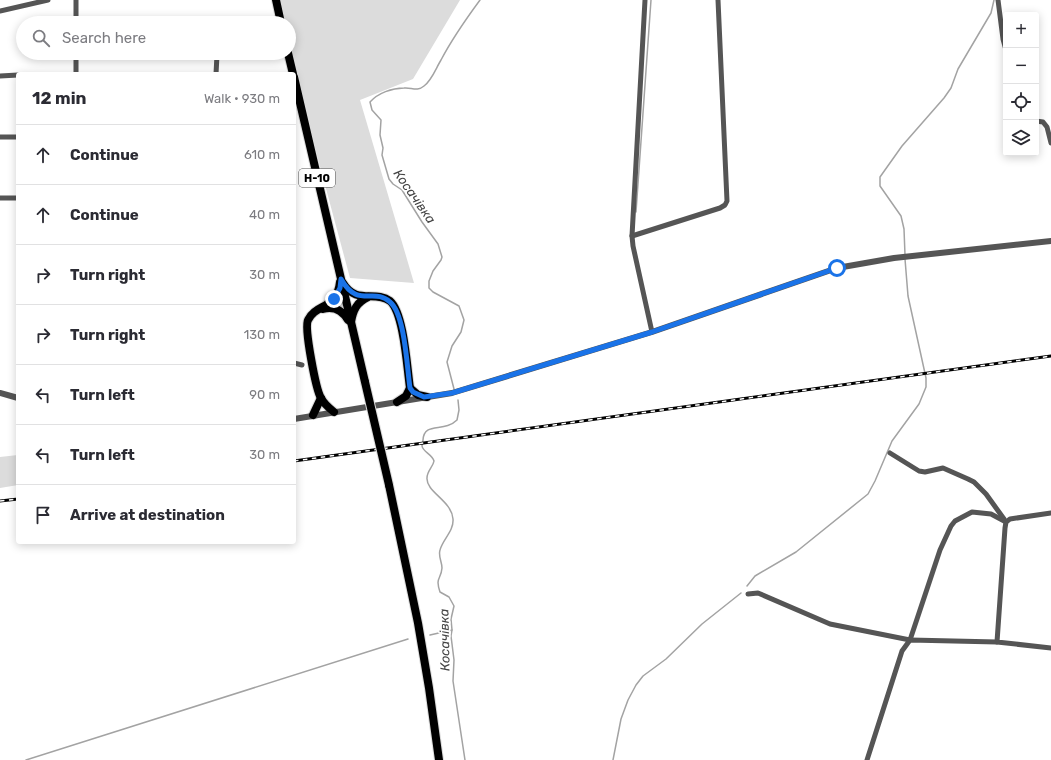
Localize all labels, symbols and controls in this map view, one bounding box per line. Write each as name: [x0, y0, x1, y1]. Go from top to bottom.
map controls: [1003, 12, 1039, 156]
button: +: [1003, 12, 1039, 48]
search box: [16, 16, 296, 60]
icon: search: [30, 27, 52, 49]
text: Search here: [62, 29, 146, 47]
button: −: [1003, 48, 1039, 84]
button: locate: [1003, 84, 1039, 120]
text: 12 min: [32, 88, 87, 108]
text: Walk · 930 m: [204, 91, 280, 106]
button: layers: [1003, 120, 1039, 156]
icon: ahead: [32, 144, 54, 166]
text: Continue: [70, 146, 139, 164]
text: 610 m: [244, 147, 280, 162]
water label: Косачівка: [391, 166, 439, 226]
road number: Н-10: [299, 169, 335, 187]
icon: ahead: [32, 204, 54, 226]
text: Continue: [70, 206, 139, 224]
text: 40 m: [249, 207, 280, 222]
route start: [828, 259, 846, 277]
icon: right: [32, 264, 54, 286]
text: Turn right: [70, 266, 145, 284]
text: 30 m: [249, 267, 280, 282]
route end: [325, 290, 343, 308]
icon: right: [32, 324, 54, 346]
text: Turn right: [70, 326, 145, 344]
text: 130 m: [244, 327, 280, 342]
icon: left: [32, 384, 54, 406]
text: Turn left: [70, 386, 135, 404]
text: 90 m: [249, 387, 280, 402]
icon: left: [32, 444, 54, 466]
text: Turn left: [70, 446, 135, 464]
text: 30 m: [249, 447, 280, 462]
icon: arrive: [32, 504, 54, 526]
text: Arrive at destination: [70, 506, 225, 524]
water label: Косачівка: [436, 608, 453, 671]

